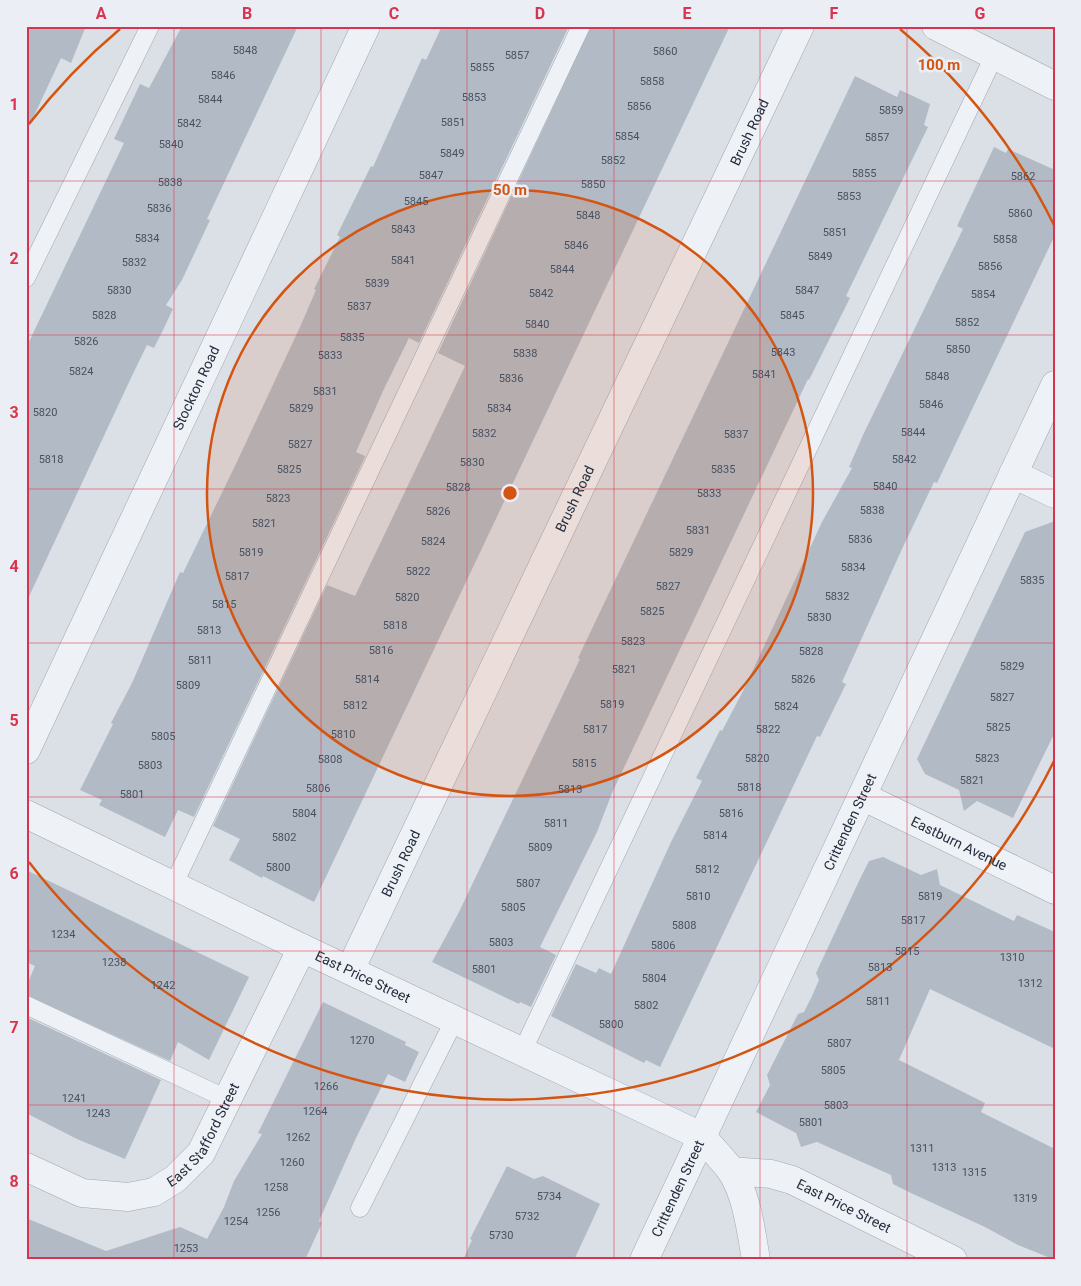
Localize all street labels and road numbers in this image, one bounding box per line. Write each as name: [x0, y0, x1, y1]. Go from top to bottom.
street label: Brush Road: [727, 96, 772, 168]
street label: Stockton Road: [169, 343, 223, 433]
street label: Brush Road: [552, 463, 597, 535]
street label: Crittenden Street: [820, 771, 880, 873]
street label: Eastburn Avenue: [908, 813, 1010, 873]
street label: Brush Road: [378, 828, 423, 899]
street label: East Price Street: [313, 947, 413, 1006]
street label: East Stafford Street: [164, 1080, 242, 1190]
street label: Crittenden Street: [648, 1137, 707, 1240]
street label: East Price Street: [794, 1176, 894, 1236]

